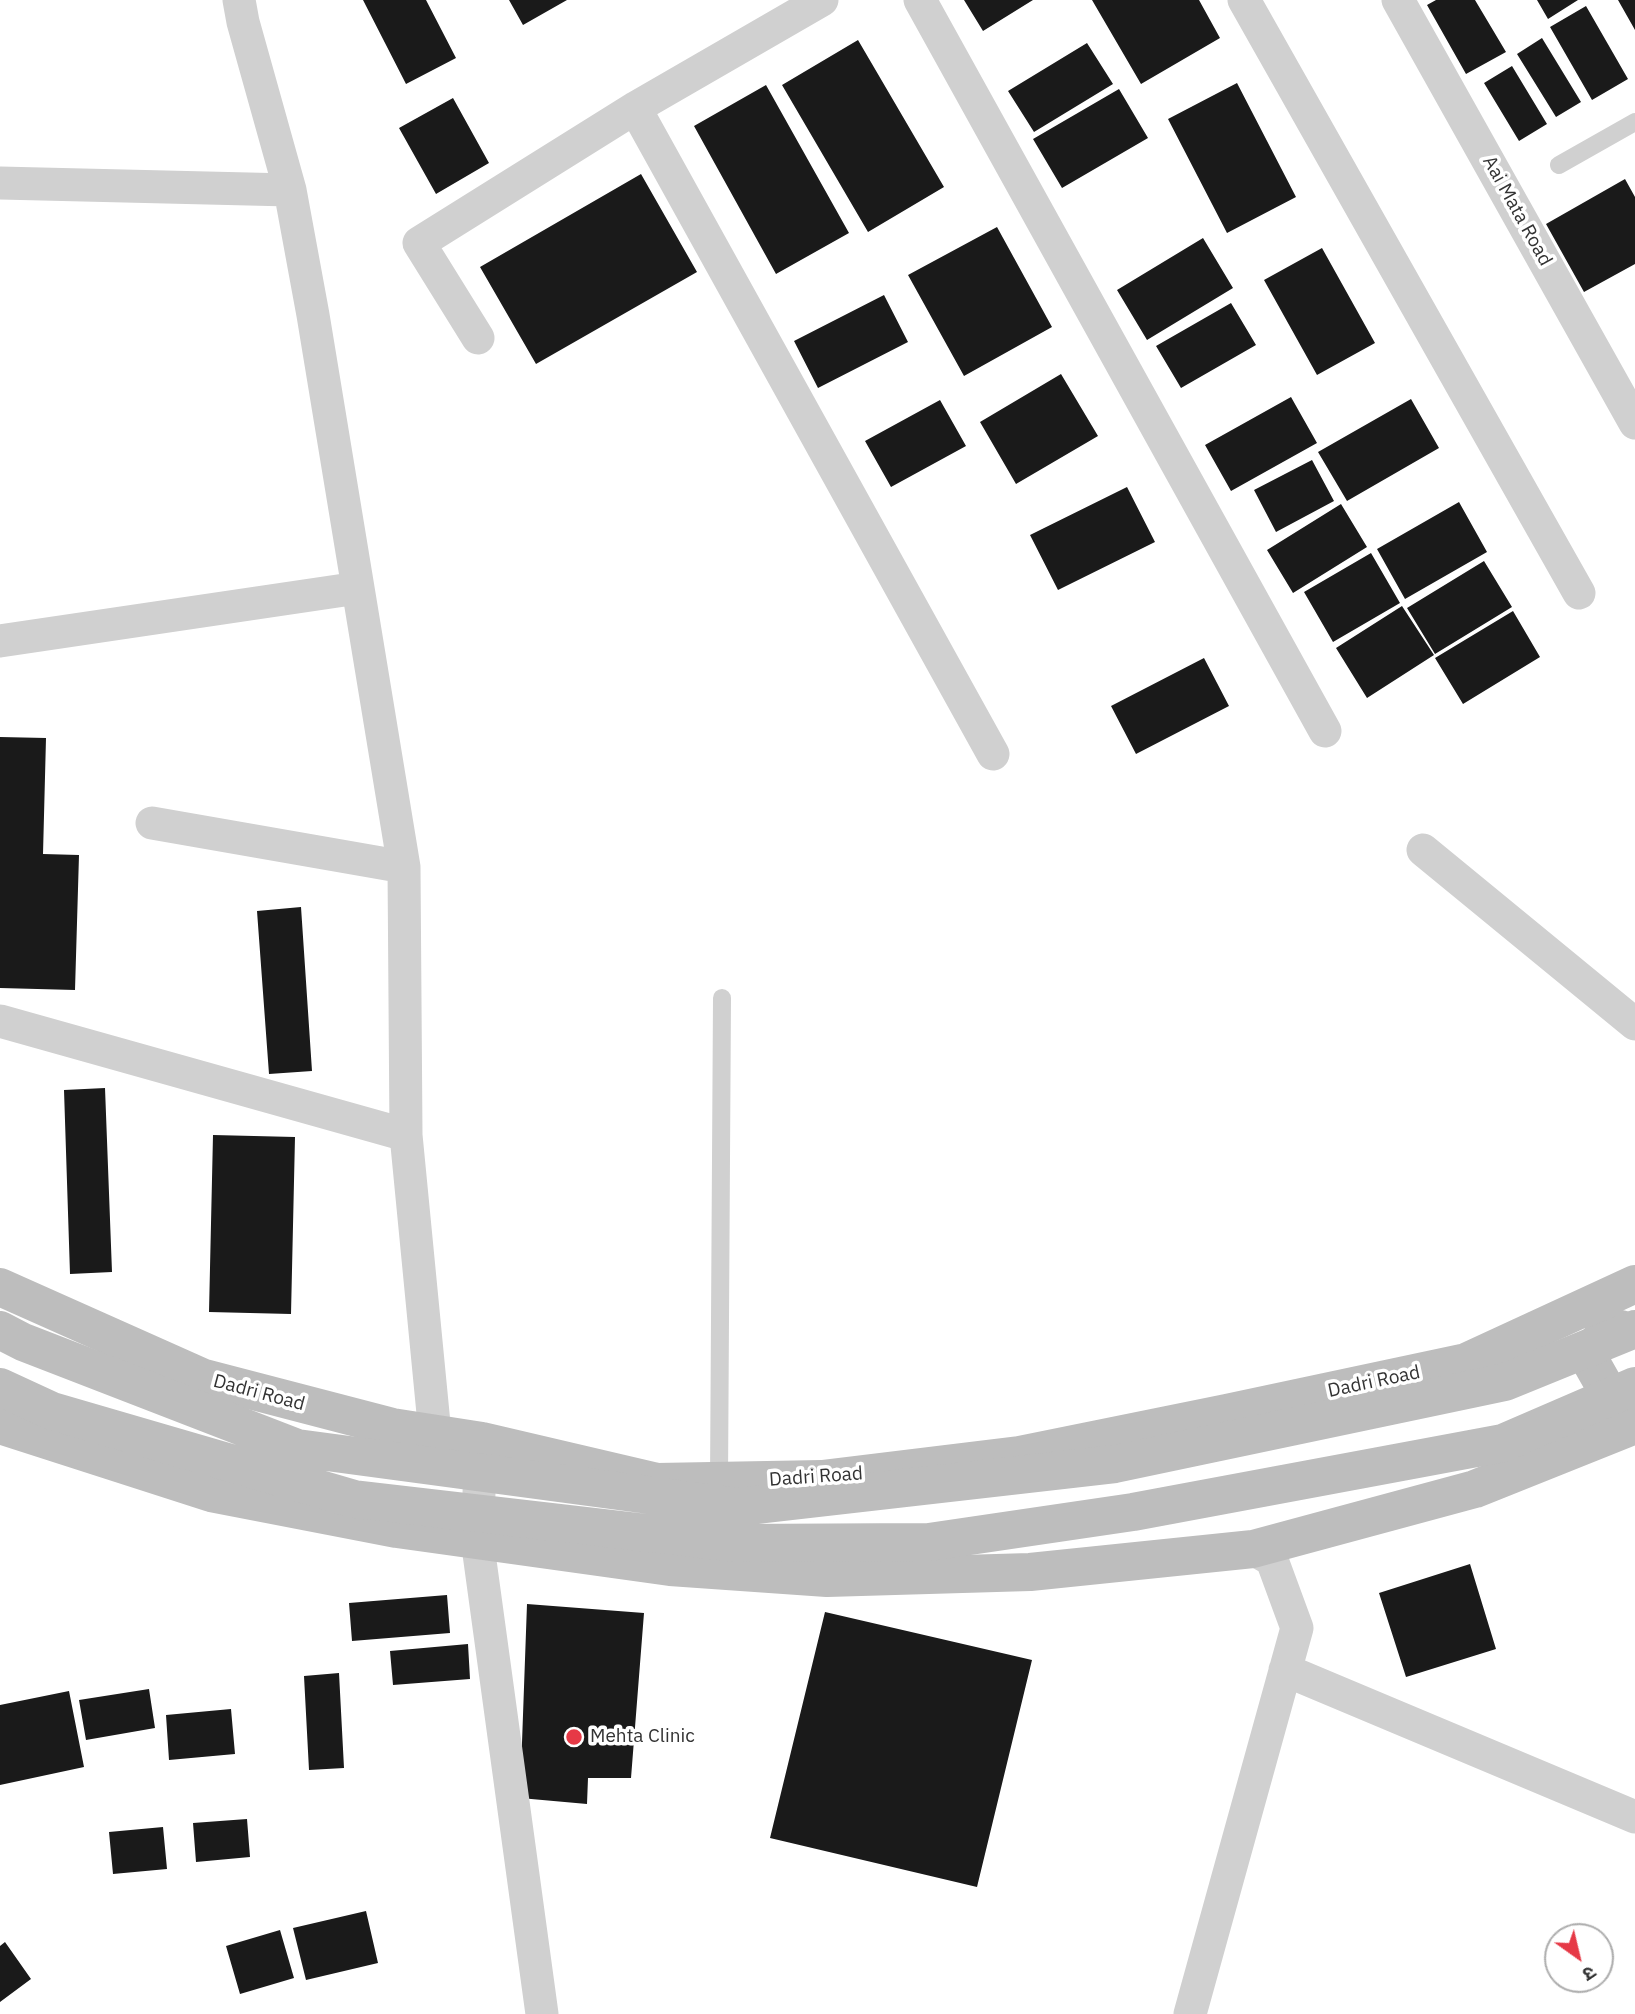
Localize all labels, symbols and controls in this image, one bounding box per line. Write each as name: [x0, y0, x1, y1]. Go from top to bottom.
street label: Aai Mata Road: [1477, 152, 1557, 270]
street label: Dadri Road: [1326, 1361, 1422, 1403]
street label: Dadri Road: [211, 1370, 307, 1416]
street label: Dadri Road: [768, 1462, 864, 1492]
place label: Mehta Clinic: [590, 1726, 695, 1748]
marker: Mehta Clinic: [564, 1727, 584, 1747]
north arrow: [1544, 1923, 1614, 1993]
text: उ: [1578, 1961, 1601, 1987]

